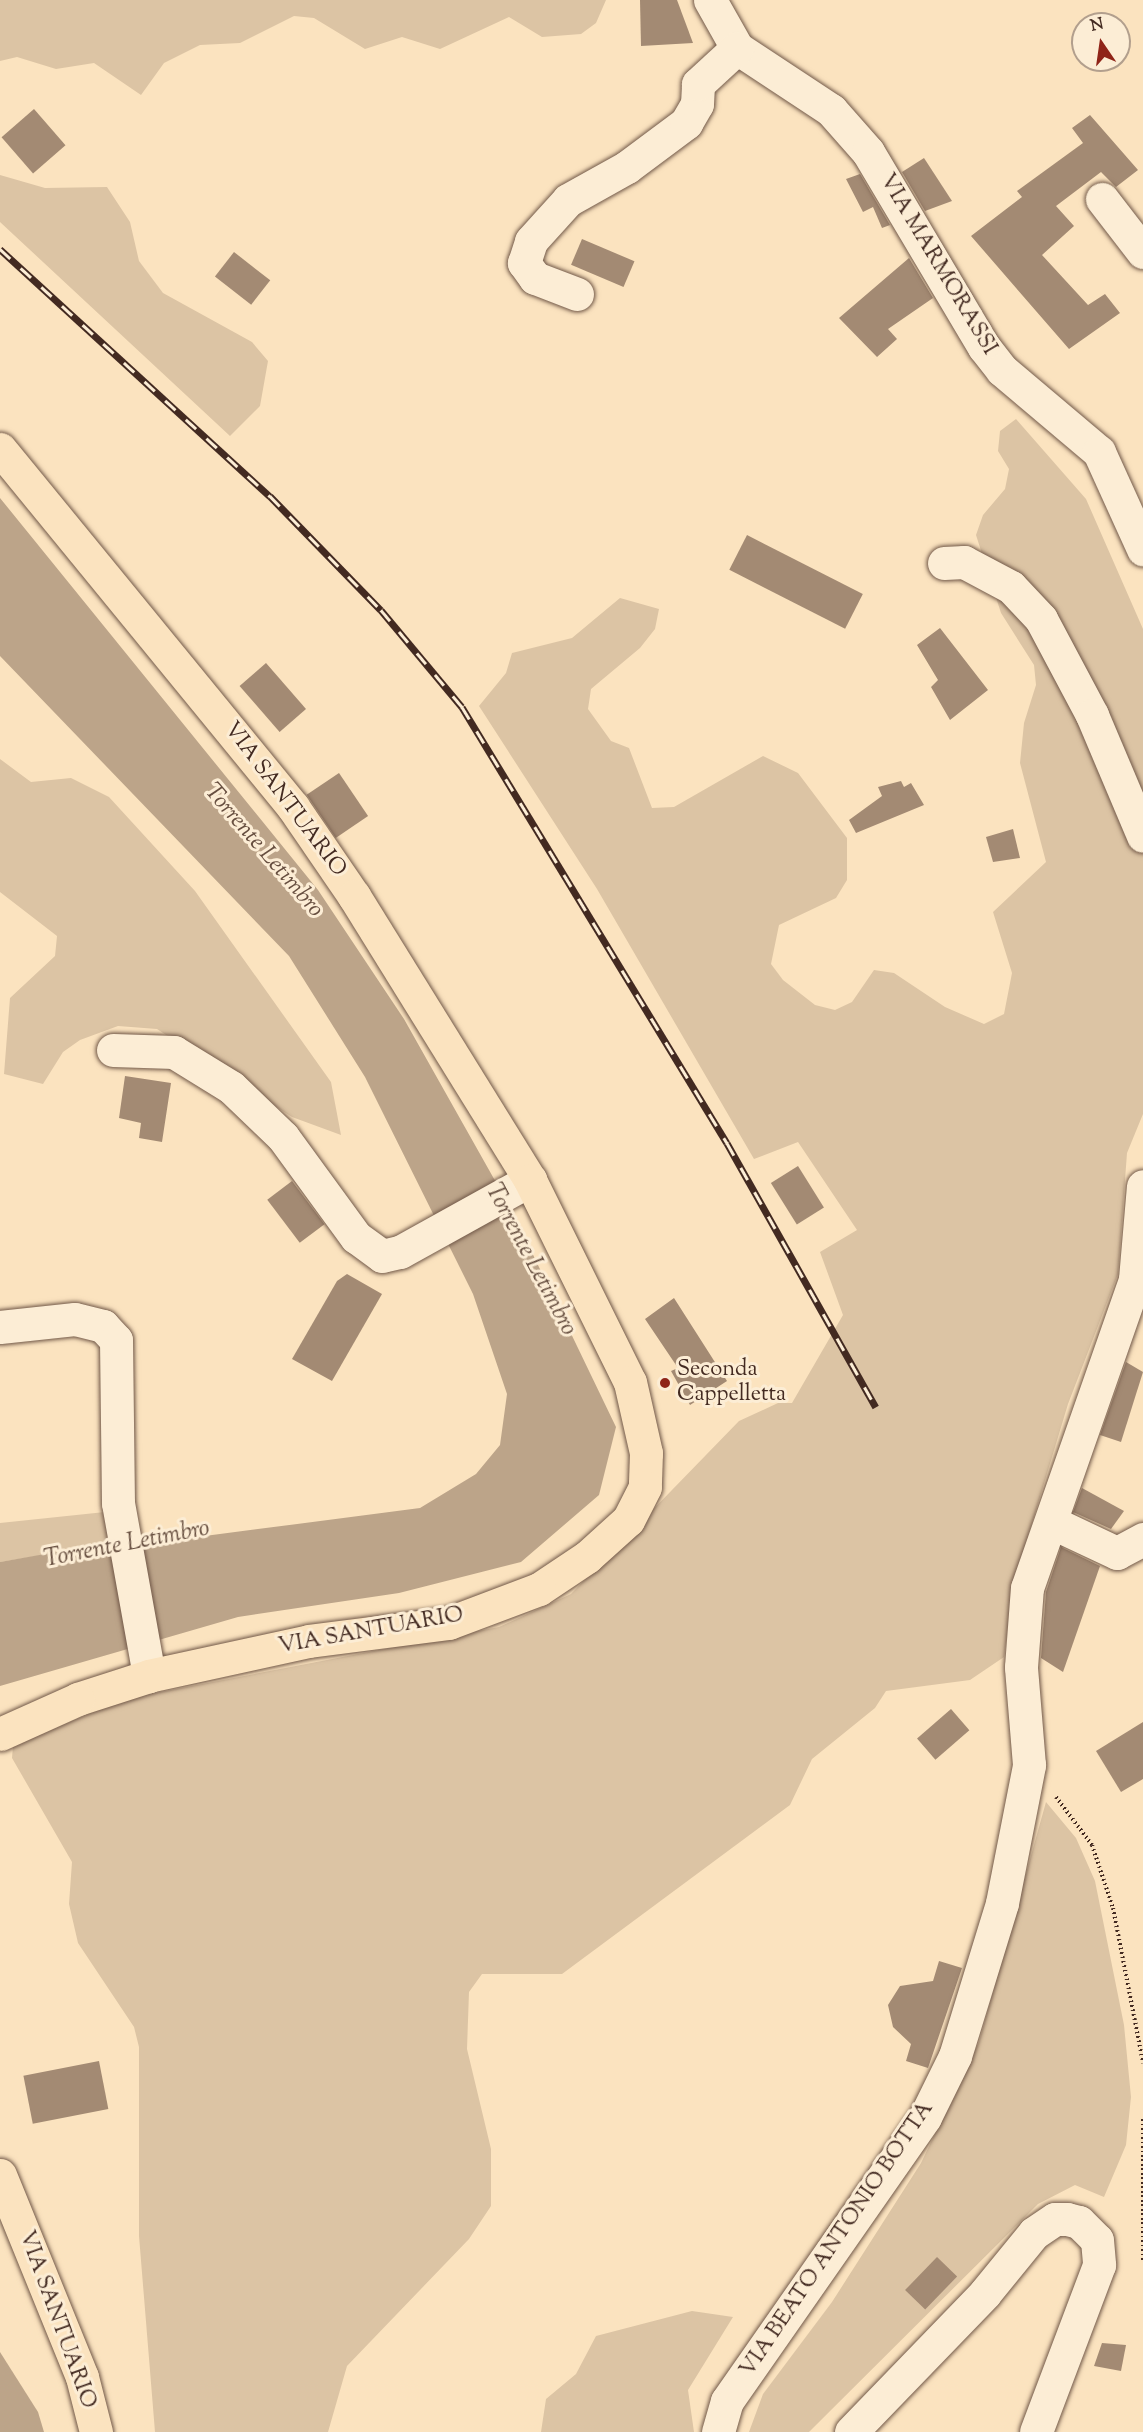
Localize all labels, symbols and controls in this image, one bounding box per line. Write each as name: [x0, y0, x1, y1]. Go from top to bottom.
north arrow: [1071, 12, 1131, 72]
text: N: [1088, 13, 1106, 39]
street label: VIA MARMORASSI: [872, 170, 1002, 360]
street label: VIA SANTUARIO: [217, 717, 351, 883]
water label: Torrente Letimbro: [197, 778, 329, 924]
water label: Torrente Letimbro: [478, 1179, 582, 1341]
place label: Seconda Cappelletta: [677, 1357, 786, 1408]
marker: Seconda Cappelletta: [658, 1376, 672, 1390]
water label: Torrente Letimbro: [42, 1515, 212, 1575]
street label: VIA SANTUARIO: [277, 1603, 465, 1661]
street label: VIA BEATO ANTONIO BOTTA: [736, 2097, 940, 2383]
street label: VIA SANTUARIO: [12, 2228, 100, 2412]

